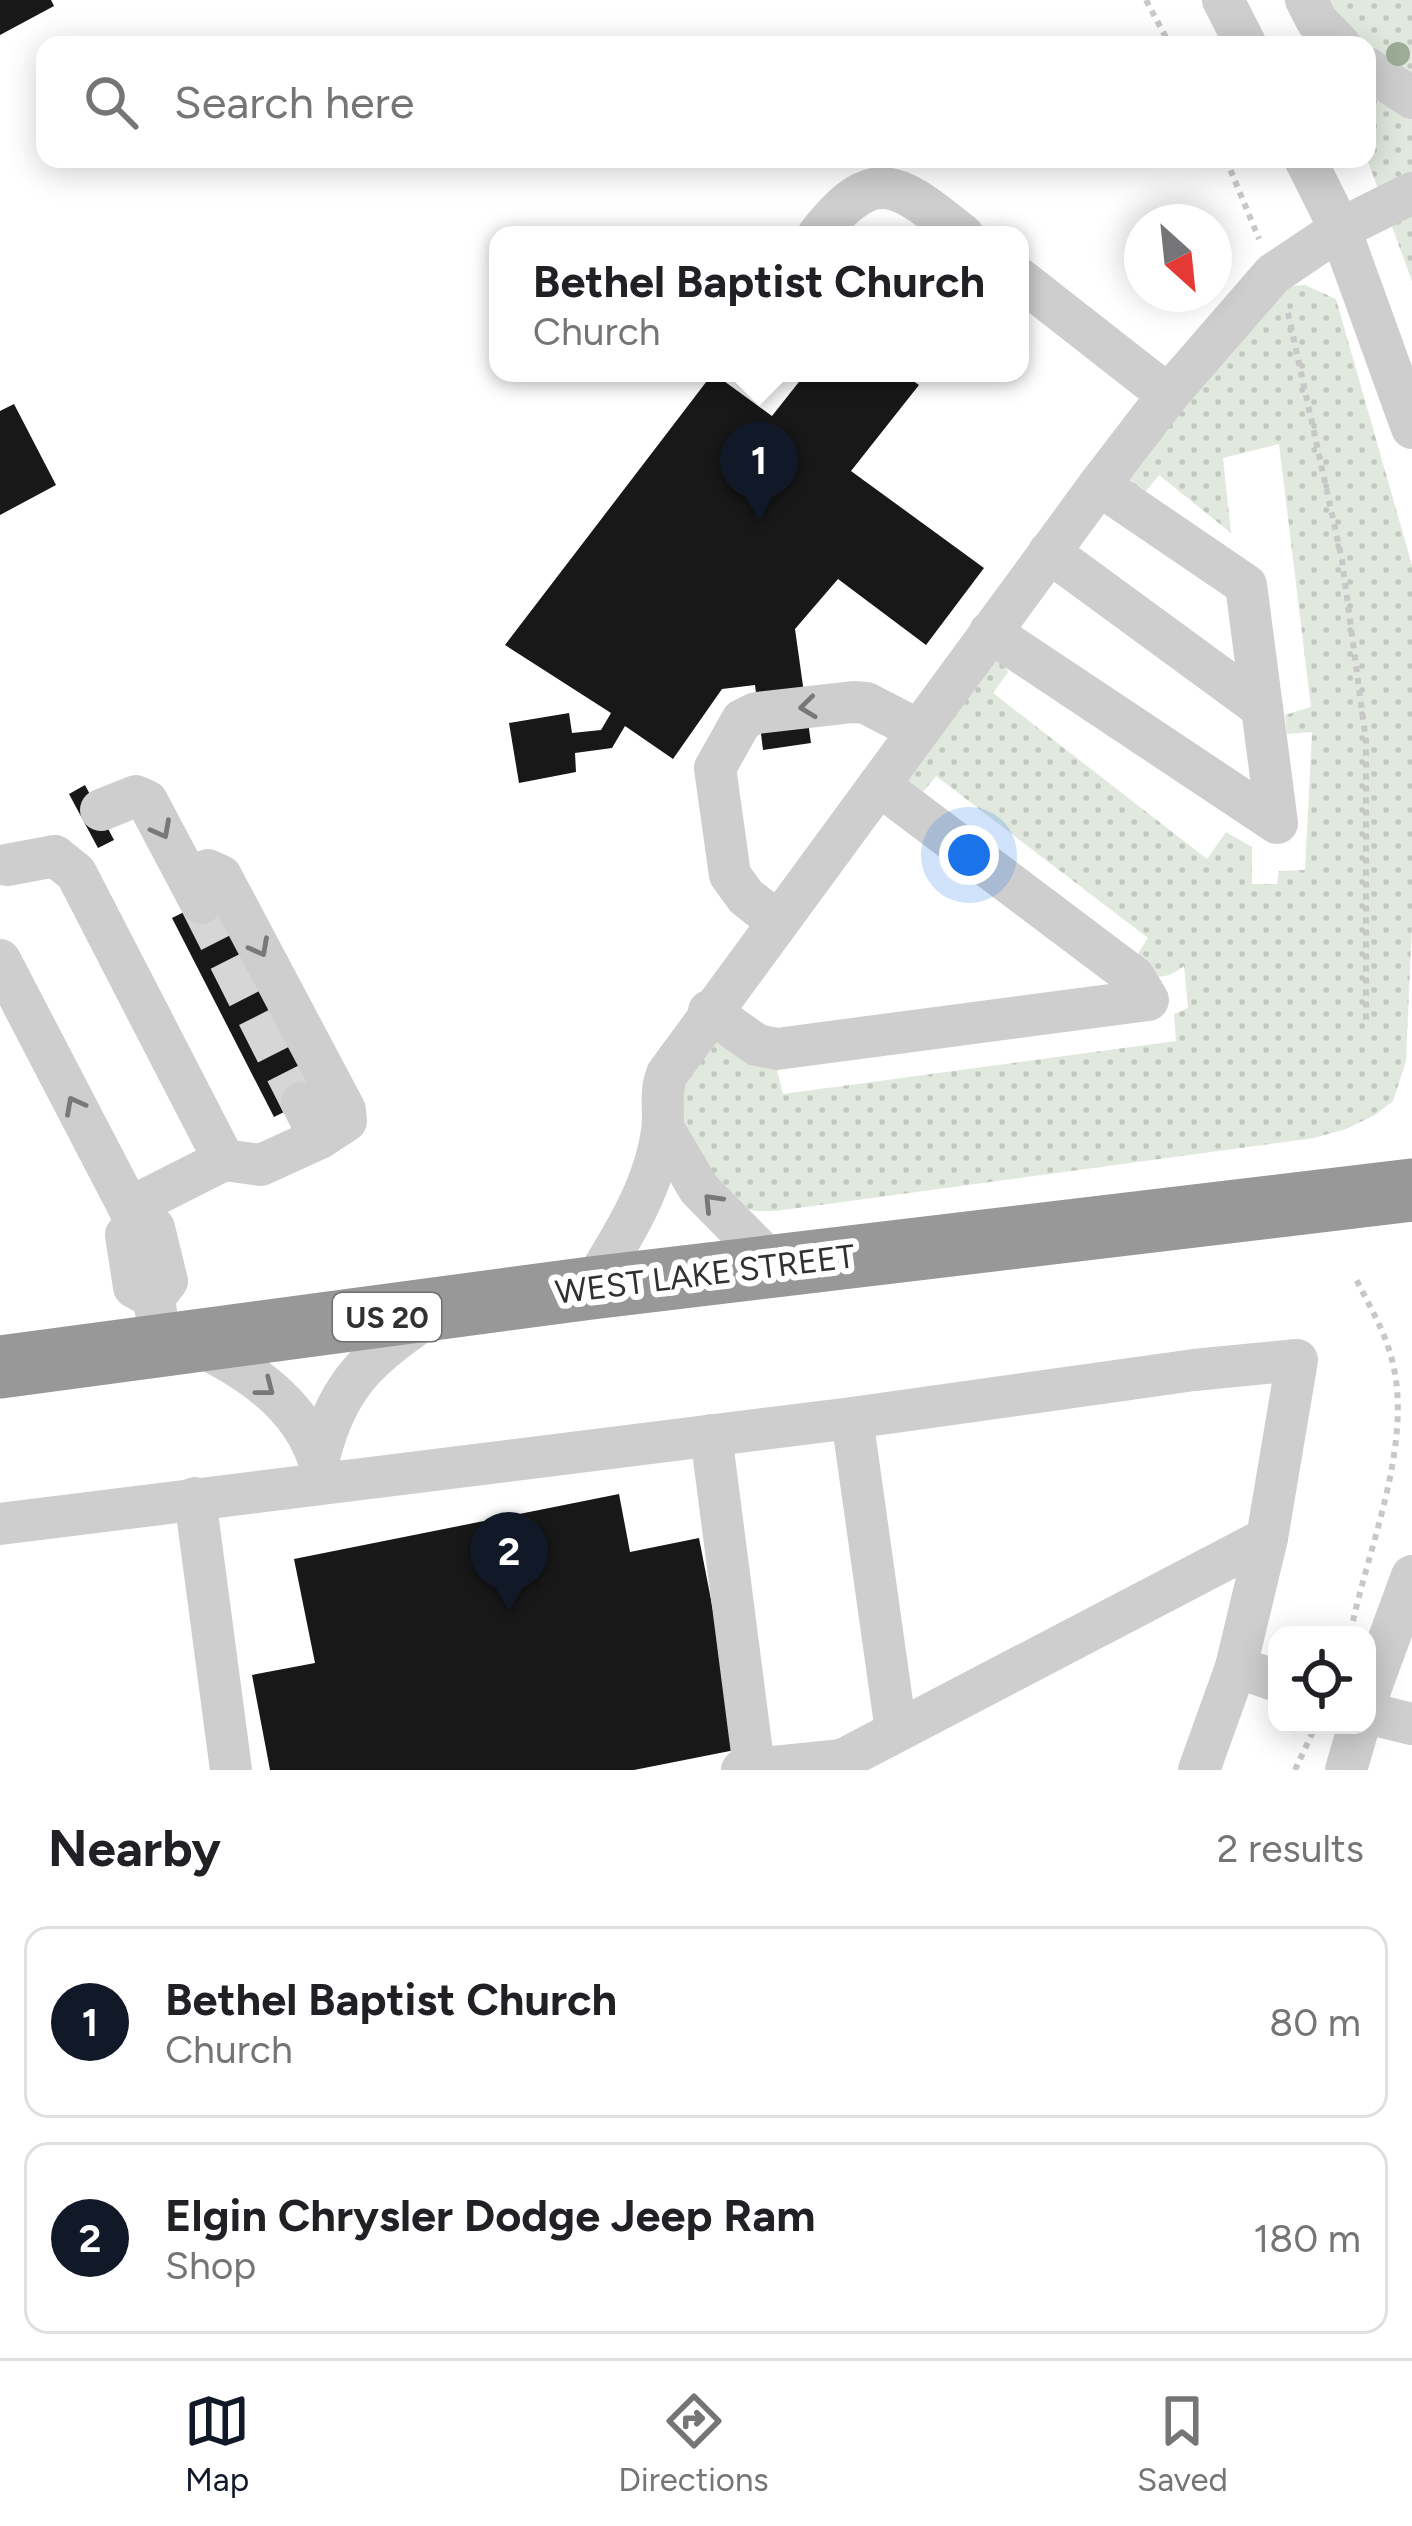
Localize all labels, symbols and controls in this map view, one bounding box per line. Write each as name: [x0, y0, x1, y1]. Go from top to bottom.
search box: [36, 36, 1376, 168]
icon: search: [78, 69, 144, 135]
text: Search here: [174, 75, 414, 129]
north arrow: [1124, 204, 1232, 312]
popup: [489, 226, 1029, 382]
text: Bethel Baptist Church: [533, 254, 985, 308]
text: Church: [533, 308, 661, 355]
pin: 1: [720, 421, 798, 520]
one-way arrow: [798, 694, 818, 720]
one-way arrow: [148, 817, 171, 838]
your location: [939, 825, 999, 885]
one-way arrow: [246, 935, 269, 956]
one-way arrow: [65, 1096, 88, 1117]
one-way arrow: [704, 1194, 726, 1216]
street label: WEST LAKE STREET: [553, 1236, 857, 1312]
road number: US 20: [333, 1293, 441, 1341]
one-way arrow: [253, 1374, 275, 1395]
pin: 2: [470, 1512, 548, 1611]
map controls: [1268, 1626, 1376, 1734]
button: locate: [1268, 1626, 1376, 1734]
text: Nearby: [48, 1818, 221, 1879]
text: 2 results: [1217, 1825, 1364, 1872]
text: Bethel Baptist Church: [165, 1972, 617, 2026]
text: 1: [82, 1999, 98, 2046]
text: 80 m: [1269, 1999, 1361, 2046]
text: Church: [165, 2026, 293, 2073]
text: Elgin Chrysler Dodge Jeep Ram: [165, 2188, 815, 2242]
text: 2: [79, 2215, 101, 2262]
text: 180 m: [1253, 2215, 1361, 2262]
text: Shop: [165, 2242, 256, 2289]
tab: Map: [184, 2388, 250, 2499]
tab: Directions: [618, 2388, 769, 2499]
tab: Saved: [1137, 2388, 1228, 2499]

